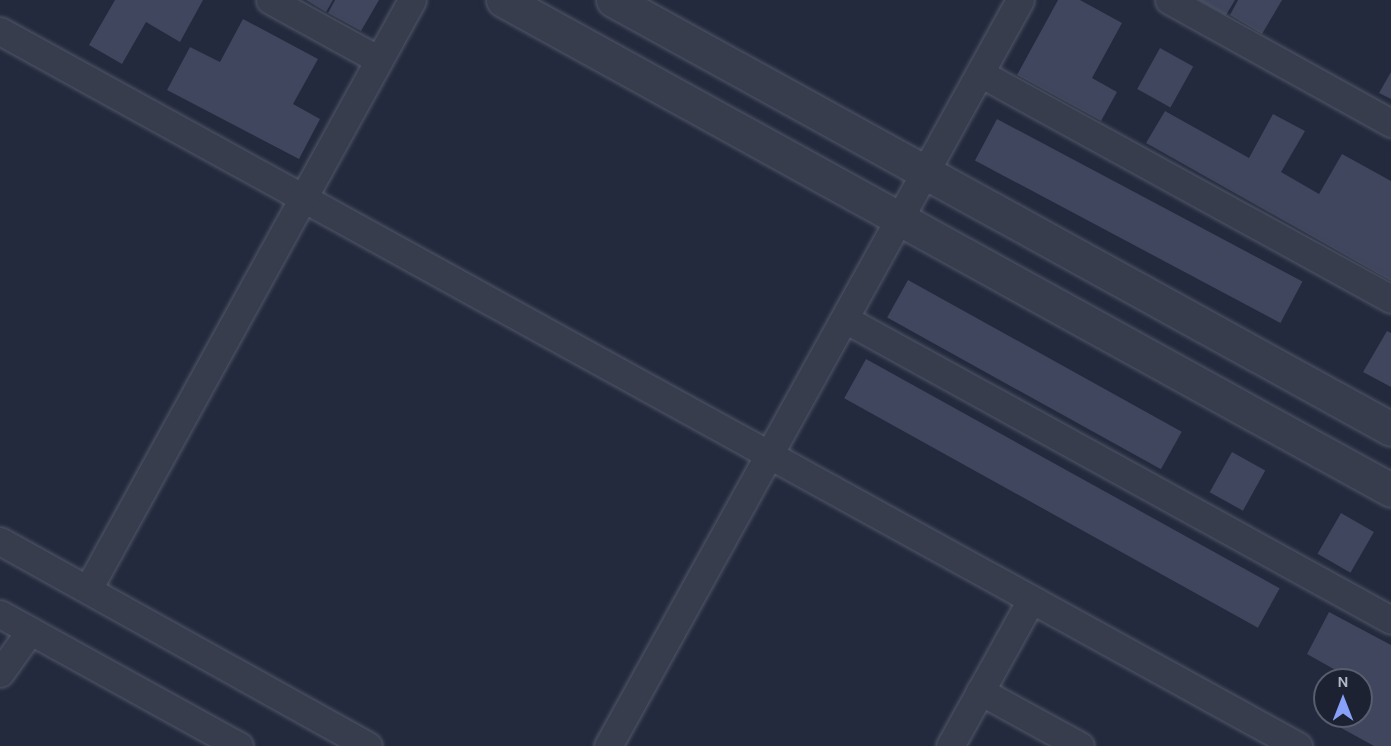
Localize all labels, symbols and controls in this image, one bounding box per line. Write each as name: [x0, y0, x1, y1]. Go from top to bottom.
north arrow: [1313, 668, 1373, 728]
text: N: [1337, 672, 1349, 691]

